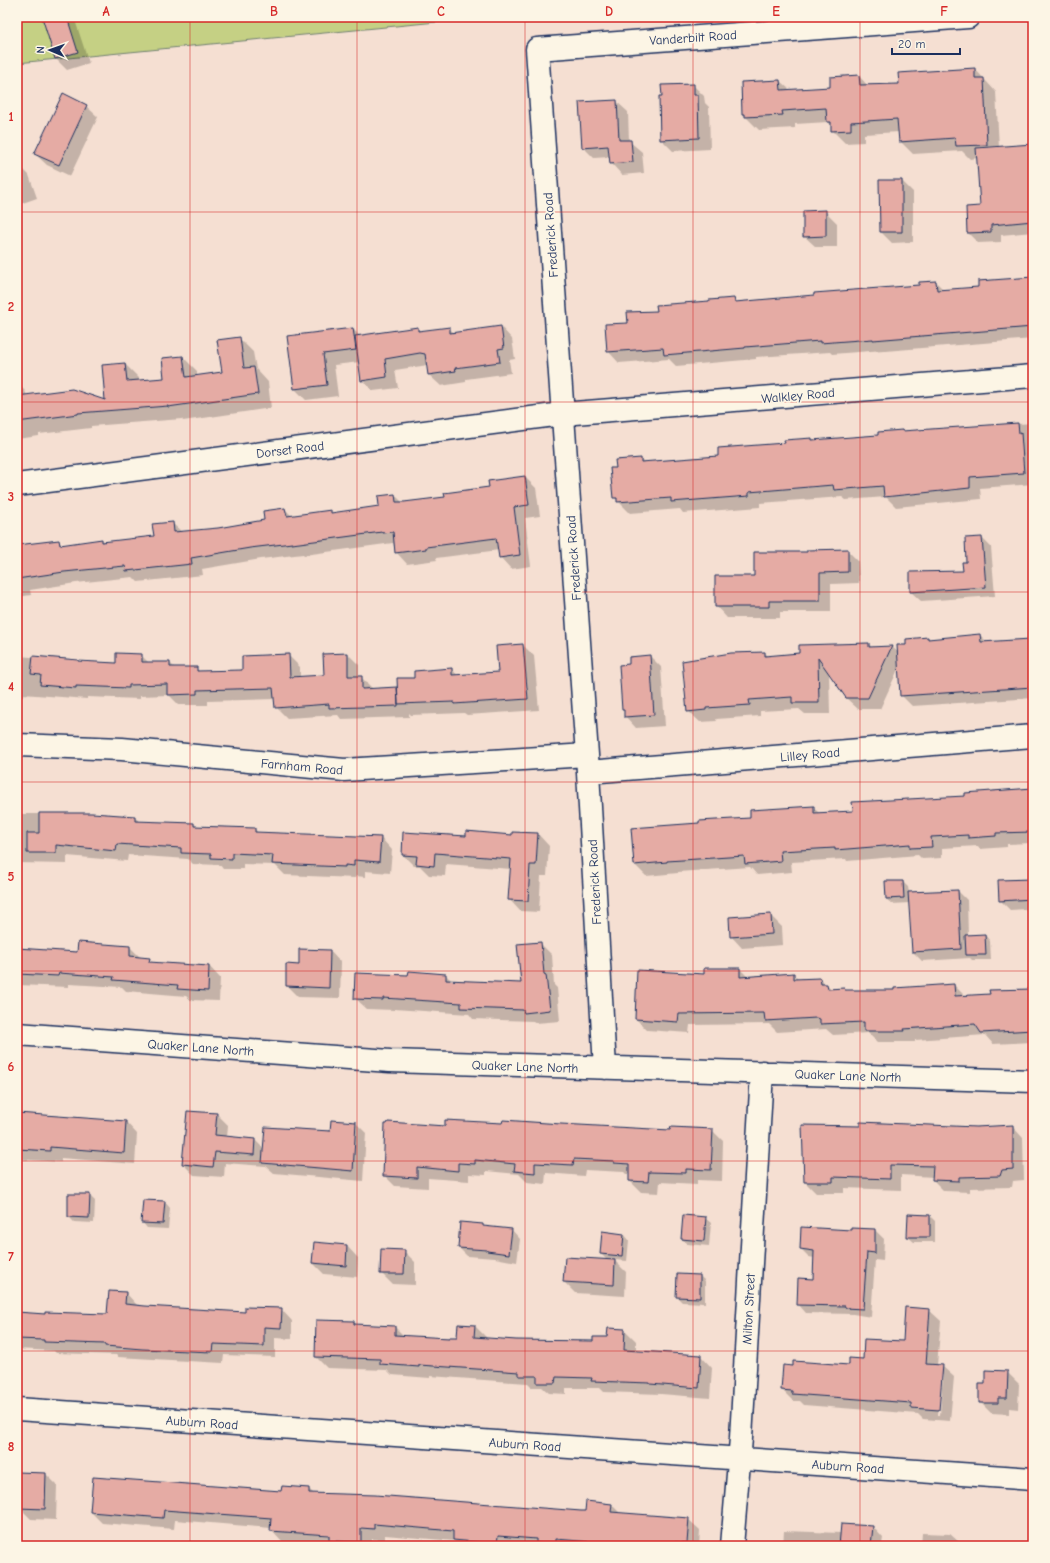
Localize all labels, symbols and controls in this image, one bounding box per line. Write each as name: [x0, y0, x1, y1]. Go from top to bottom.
text: A: [102, 4, 110, 19]
text: B: [270, 4, 278, 19]
text: C: [437, 4, 445, 19]
text: D: [605, 4, 613, 19]
text: E: [772, 4, 780, 19]
text: F: [940, 4, 948, 19]
street label: Vanderbilt Road: [649, 27, 737, 48]
north arrow: [30, 30, 70, 70]
scale bar: [892, 30, 960, 56]
text: 20 m: [898, 37, 926, 51]
text: N: [34, 46, 47, 53]
text: 1: [8, 109, 14, 124]
street label: Frederick Road: [540, 192, 561, 278]
text: 2: [8, 299, 14, 314]
street label: Walkley Road: [761, 385, 835, 406]
street label: Dorset Road: [255, 438, 325, 461]
text: 3: [8, 489, 14, 504]
street label: Frederick Road: [563, 515, 584, 601]
text: 4: [8, 679, 14, 694]
street label: Lilley Road: [780, 744, 841, 765]
street label: Farnham Road: [260, 755, 344, 778]
street label: Frederick Road: [585, 839, 604, 925]
text: 5: [8, 869, 15, 884]
street label: Quaker Lane North: [147, 1036, 255, 1059]
street label: Quaker Lane North: [471, 1057, 579, 1076]
text: 6: [8, 1059, 15, 1074]
street label: Quaker Lane North: [794, 1066, 902, 1085]
text: 7: [8, 1249, 14, 1264]
street label: Milton Street: [739, 1272, 758, 1345]
street label: Auburn Road: [165, 1412, 239, 1433]
street label: Auburn Road: [488, 1434, 562, 1455]
text: 8: [8, 1439, 14, 1454]
street label: Auburn Road: [811, 1456, 885, 1477]

